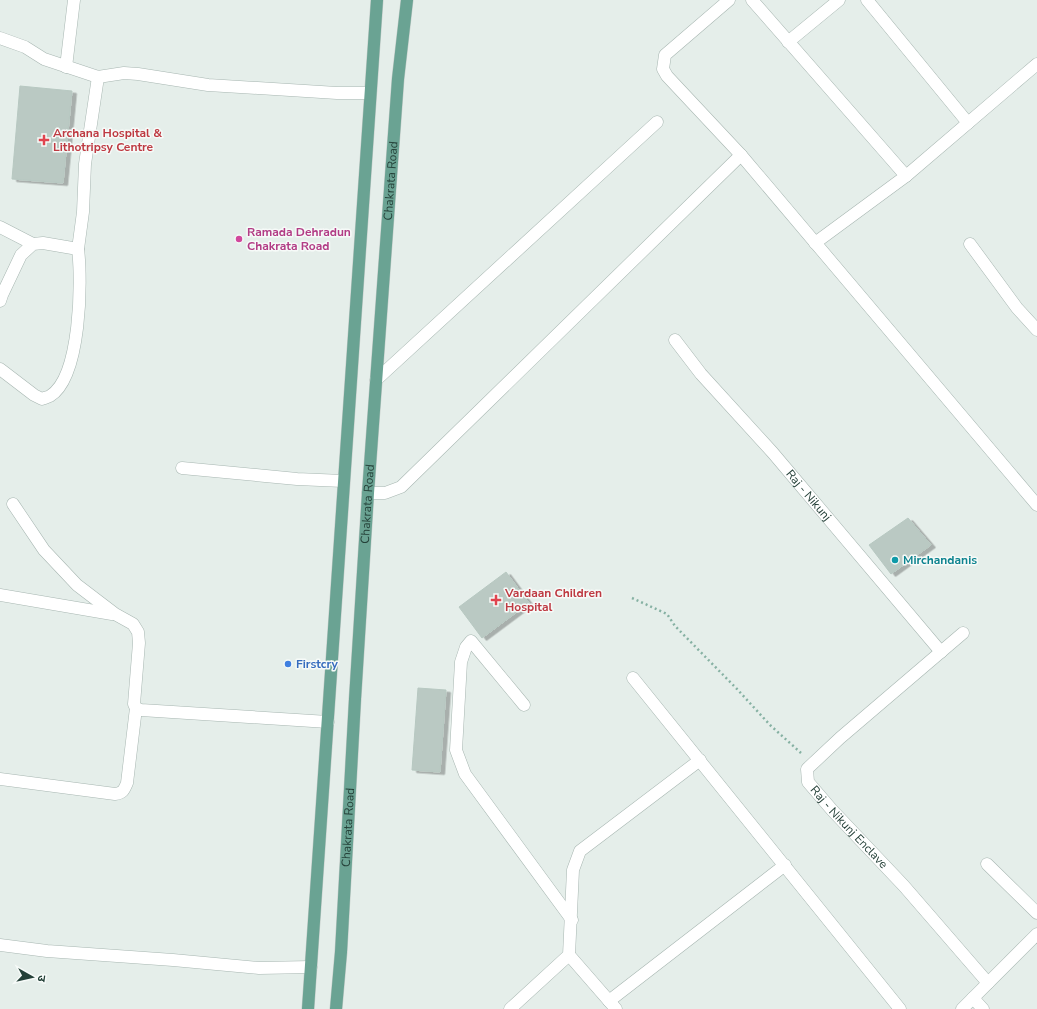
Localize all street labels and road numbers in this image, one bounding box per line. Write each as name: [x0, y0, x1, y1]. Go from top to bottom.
street label: Chakrata Road: [380, 141, 401, 221]
street label: Chakrata Road: [357, 464, 378, 544]
street label: Raj - Nikunj: [782, 466, 835, 524]
street label: Raj - Nikunj Enclave: [807, 782, 891, 872]
street label: Chakrata Road: [338, 787, 358, 868]

